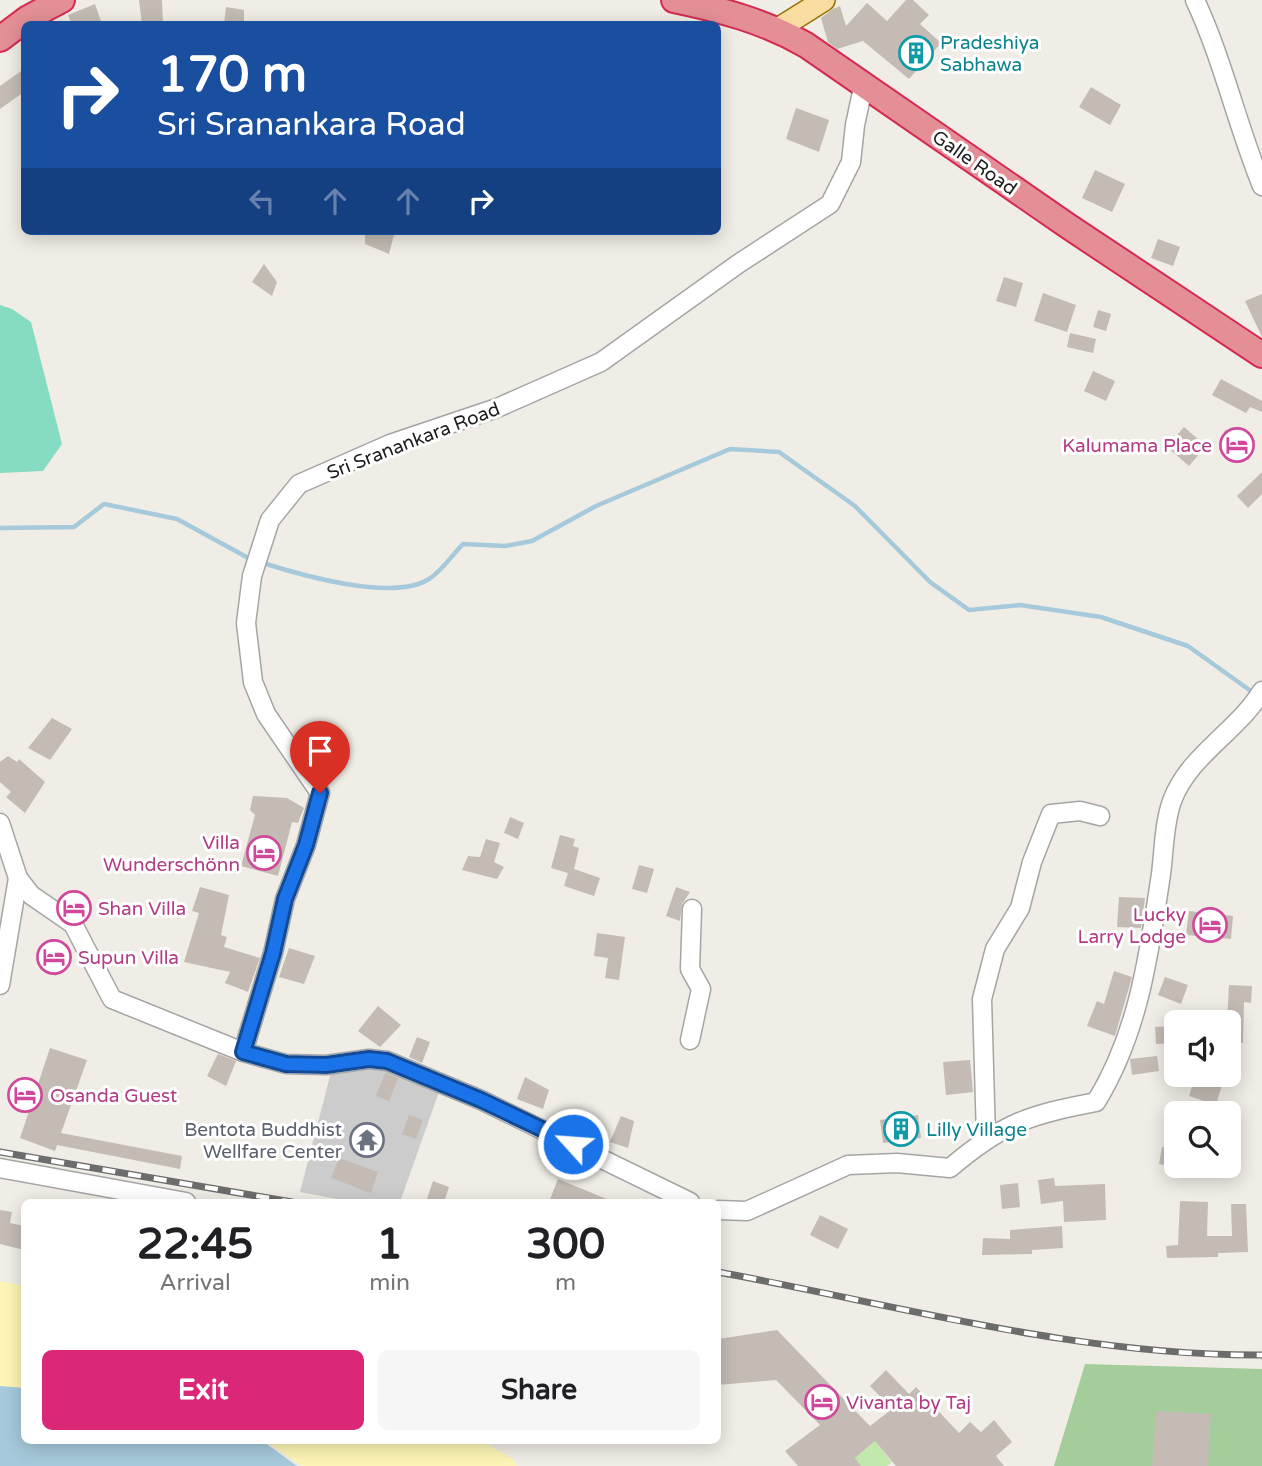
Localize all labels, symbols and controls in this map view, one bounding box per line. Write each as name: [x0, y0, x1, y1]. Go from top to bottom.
place label: Pradeshiya Sabhawa: [940, 32, 1040, 76]
building icon: Pradeshiya Sabhawa: [897, 34, 935, 72]
text: 170 m: [157, 46, 307, 105]
icon: right: [42, 49, 133, 140]
text: Sri Sranankara Road: [157, 106, 466, 144]
street label: Galle Road: [928, 126, 1021, 200]
icon: left: [243, 182, 281, 220]
icon: ahead: [316, 182, 354, 220]
icon: ahead: [389, 182, 427, 220]
icon: right: [462, 182, 500, 220]
street label: Sri Sranankara Road: [324, 398, 503, 484]
hotel icon: Kalumama Place: [1218, 426, 1256, 464]
place label: Kalumama Place: [1062, 435, 1212, 457]
pin: [290, 721, 350, 793]
icon: arrive: [301, 732, 339, 770]
place label: Villa Wunderschönn: [103, 832, 240, 876]
hotel icon: Villa Wunderschönn: [245, 834, 283, 872]
hotel icon: Shan Villa: [55, 889, 93, 927]
place label: Shan Villa: [98, 898, 186, 920]
place label: Lucky Larry Lodge: [1077, 904, 1186, 948]
hotel icon: Lucky Larry Lodge: [1191, 906, 1229, 944]
hotel icon: Supun Villa: [35, 938, 73, 976]
place label: Supun Villa: [78, 947, 179, 969]
map controls: [1164, 1010, 1241, 1178]
button: sound: [1164, 1010, 1241, 1087]
hotel icon: Osanda Guest: [6, 1076, 44, 1114]
place label: Osanda Guest: [50, 1085, 177, 1107]
button: search: [1164, 1101, 1241, 1178]
position arrow: [536, 1107, 610, 1181]
building icon: Lilly Village: [882, 1110, 920, 1148]
place label: Bentota Buddhist Wellfare Center: [184, 1119, 343, 1163]
place label: Lilly Village: [926, 1119, 1027, 1141]
temple icon: Bentota Buddhist Wellfare Center: [348, 1121, 386, 1159]
text: 22:45: [137, 1219, 253, 1270]
text: 1: [376, 1219, 403, 1270]
text: 300: [526, 1219, 605, 1270]
text: Arrival: [160, 1269, 231, 1297]
text: min: [369, 1269, 410, 1297]
text: m: [555, 1269, 576, 1297]
button: Exit: [42, 1350, 364, 1430]
button: Share: [378, 1350, 700, 1430]
hotel icon: Vivanta by Taj: [803, 1383, 841, 1421]
place label: Vivanta by Taj: [846, 1392, 971, 1414]

